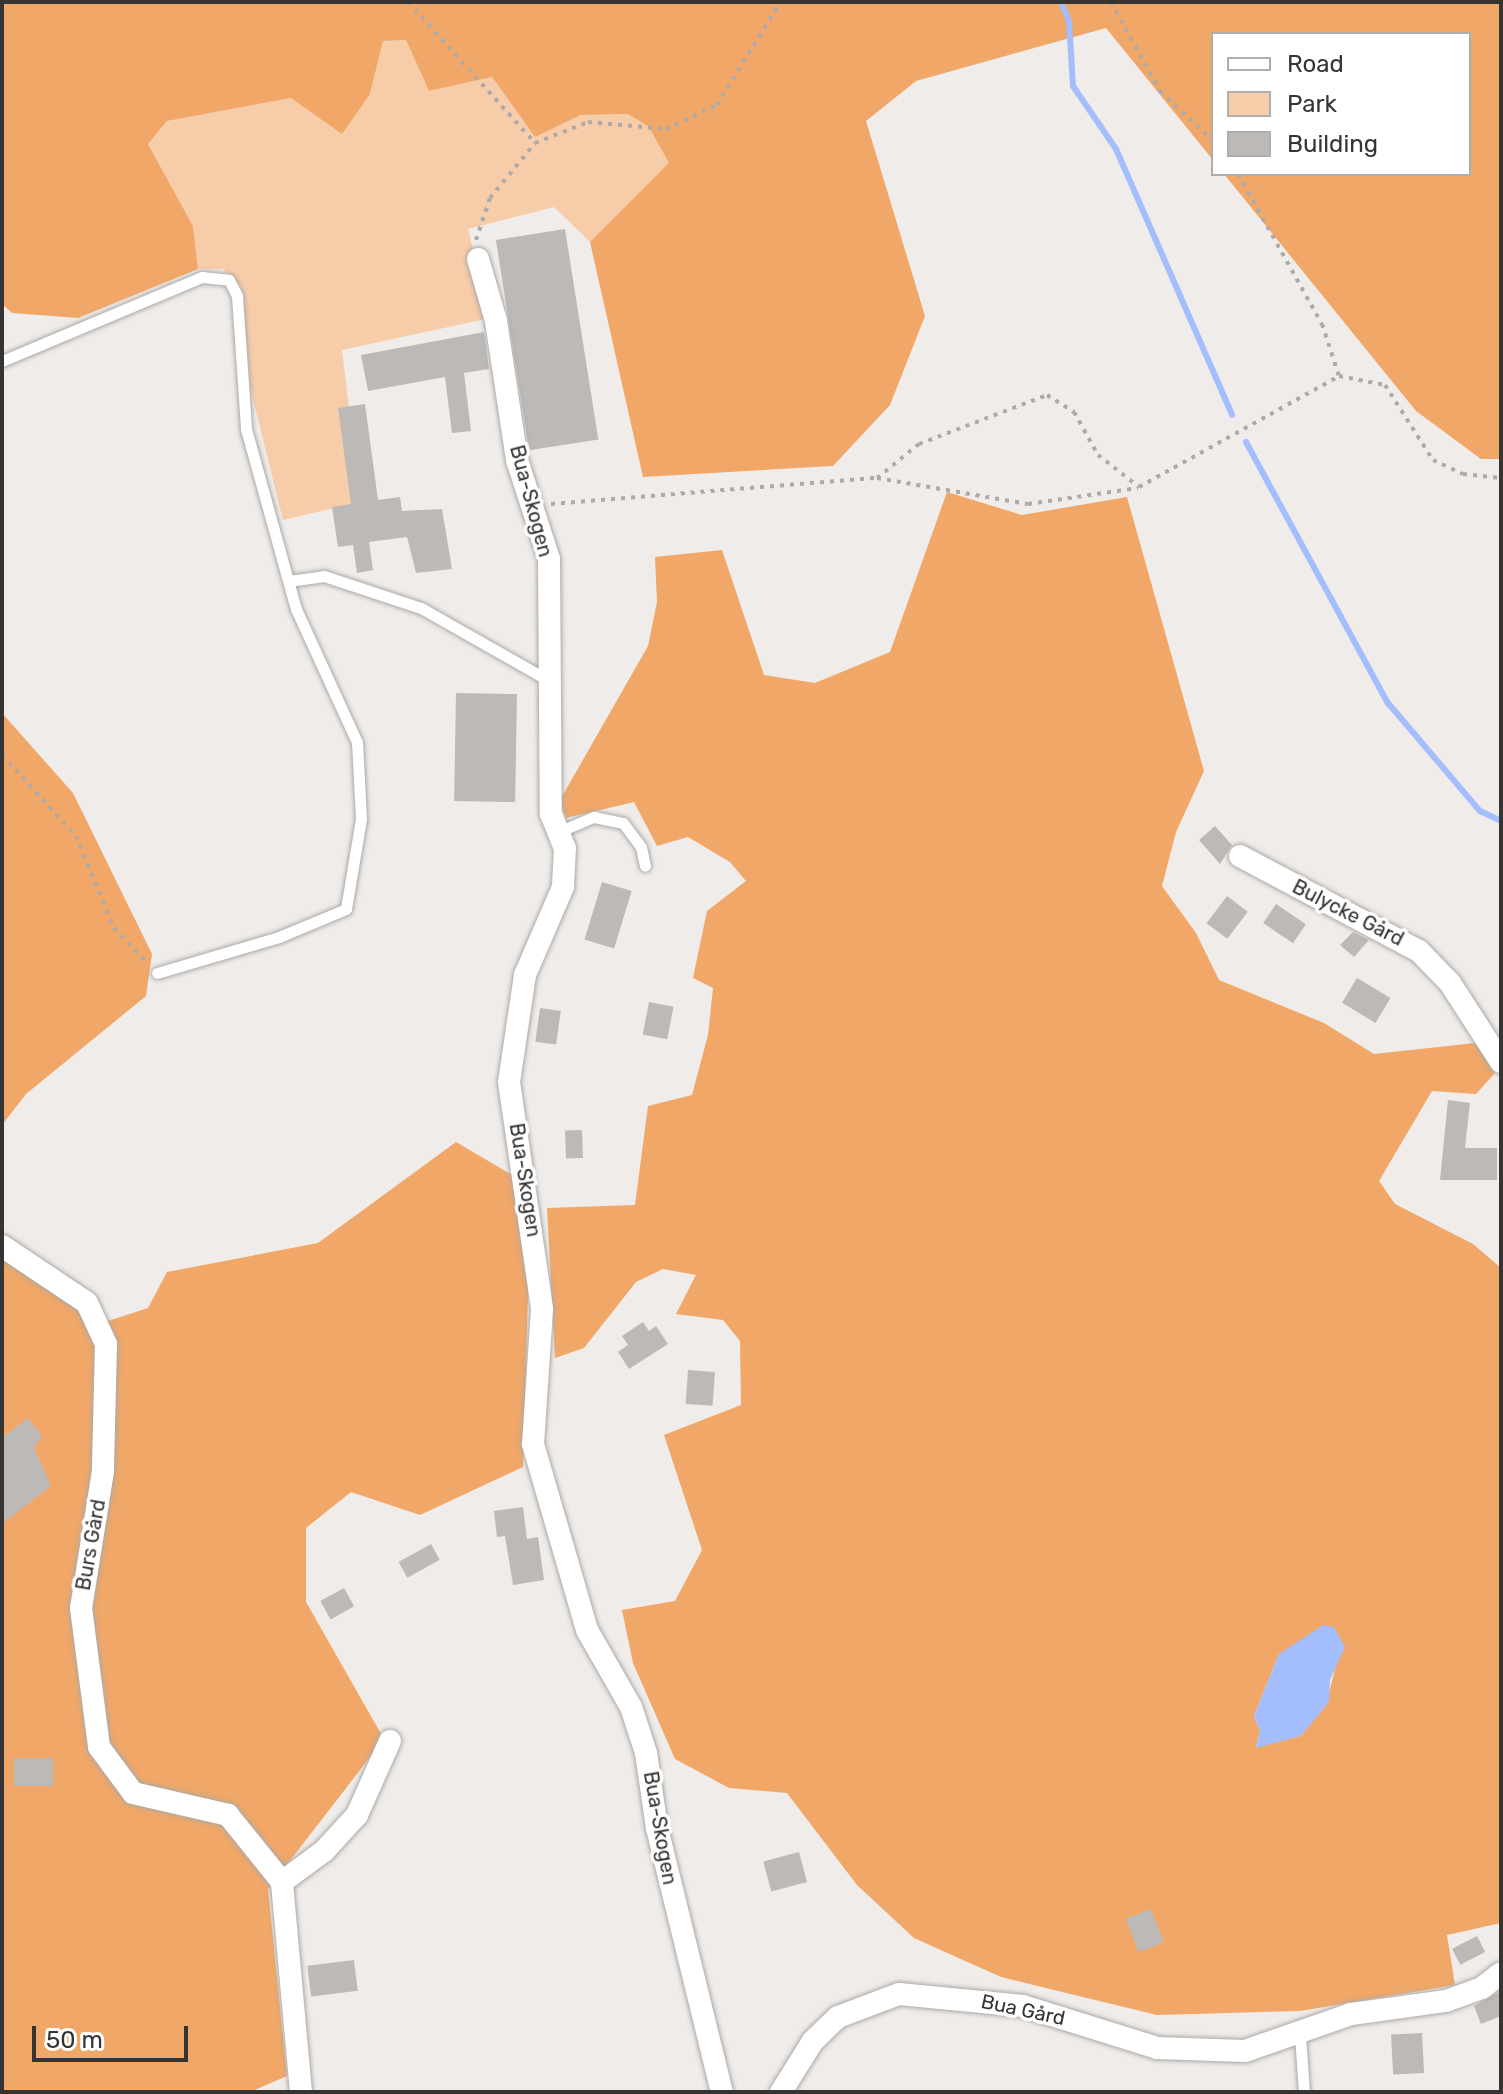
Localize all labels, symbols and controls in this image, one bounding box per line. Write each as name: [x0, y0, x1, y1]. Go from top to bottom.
legend: [1211, 32, 1471, 176]
text: Road: [1287, 50, 1344, 78]
text: Park: [1287, 90, 1337, 118]
text: Building: [1287, 130, 1378, 158]
street label: Bua-Skogen: [505, 442, 557, 560]
street label: Bulycke Gård: [1288, 875, 1408, 951]
street label: Bua-Skogen: [504, 1121, 546, 1239]
street label: Burs Gård: [71, 1498, 111, 1592]
street label: Bua-Skogen: [638, 1769, 682, 1887]
street label: Bua Gård: [979, 1989, 1067, 2031]
scale bar: [36, 2010, 192, 2060]
text: 50 m: [46, 2026, 103, 2054]

